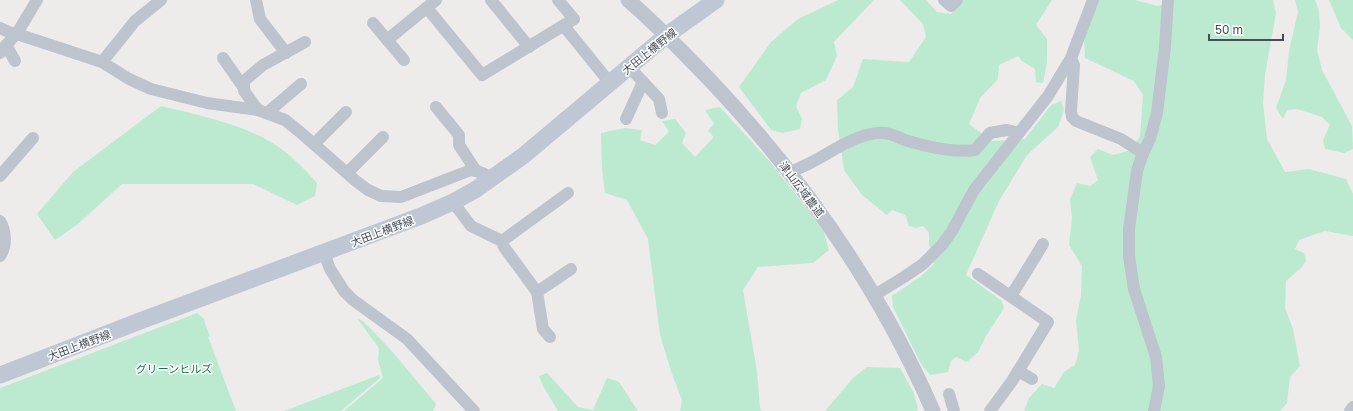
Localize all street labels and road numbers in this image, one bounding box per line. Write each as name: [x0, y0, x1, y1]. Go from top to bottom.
street label: 大田上横野線: [619, 25, 679, 77]
street label: 津山広域農道: [777, 159, 827, 219]
street label: 大田上横野線: [349, 213, 415, 249]
street label: 大田上横野線: [46, 327, 112, 363]

